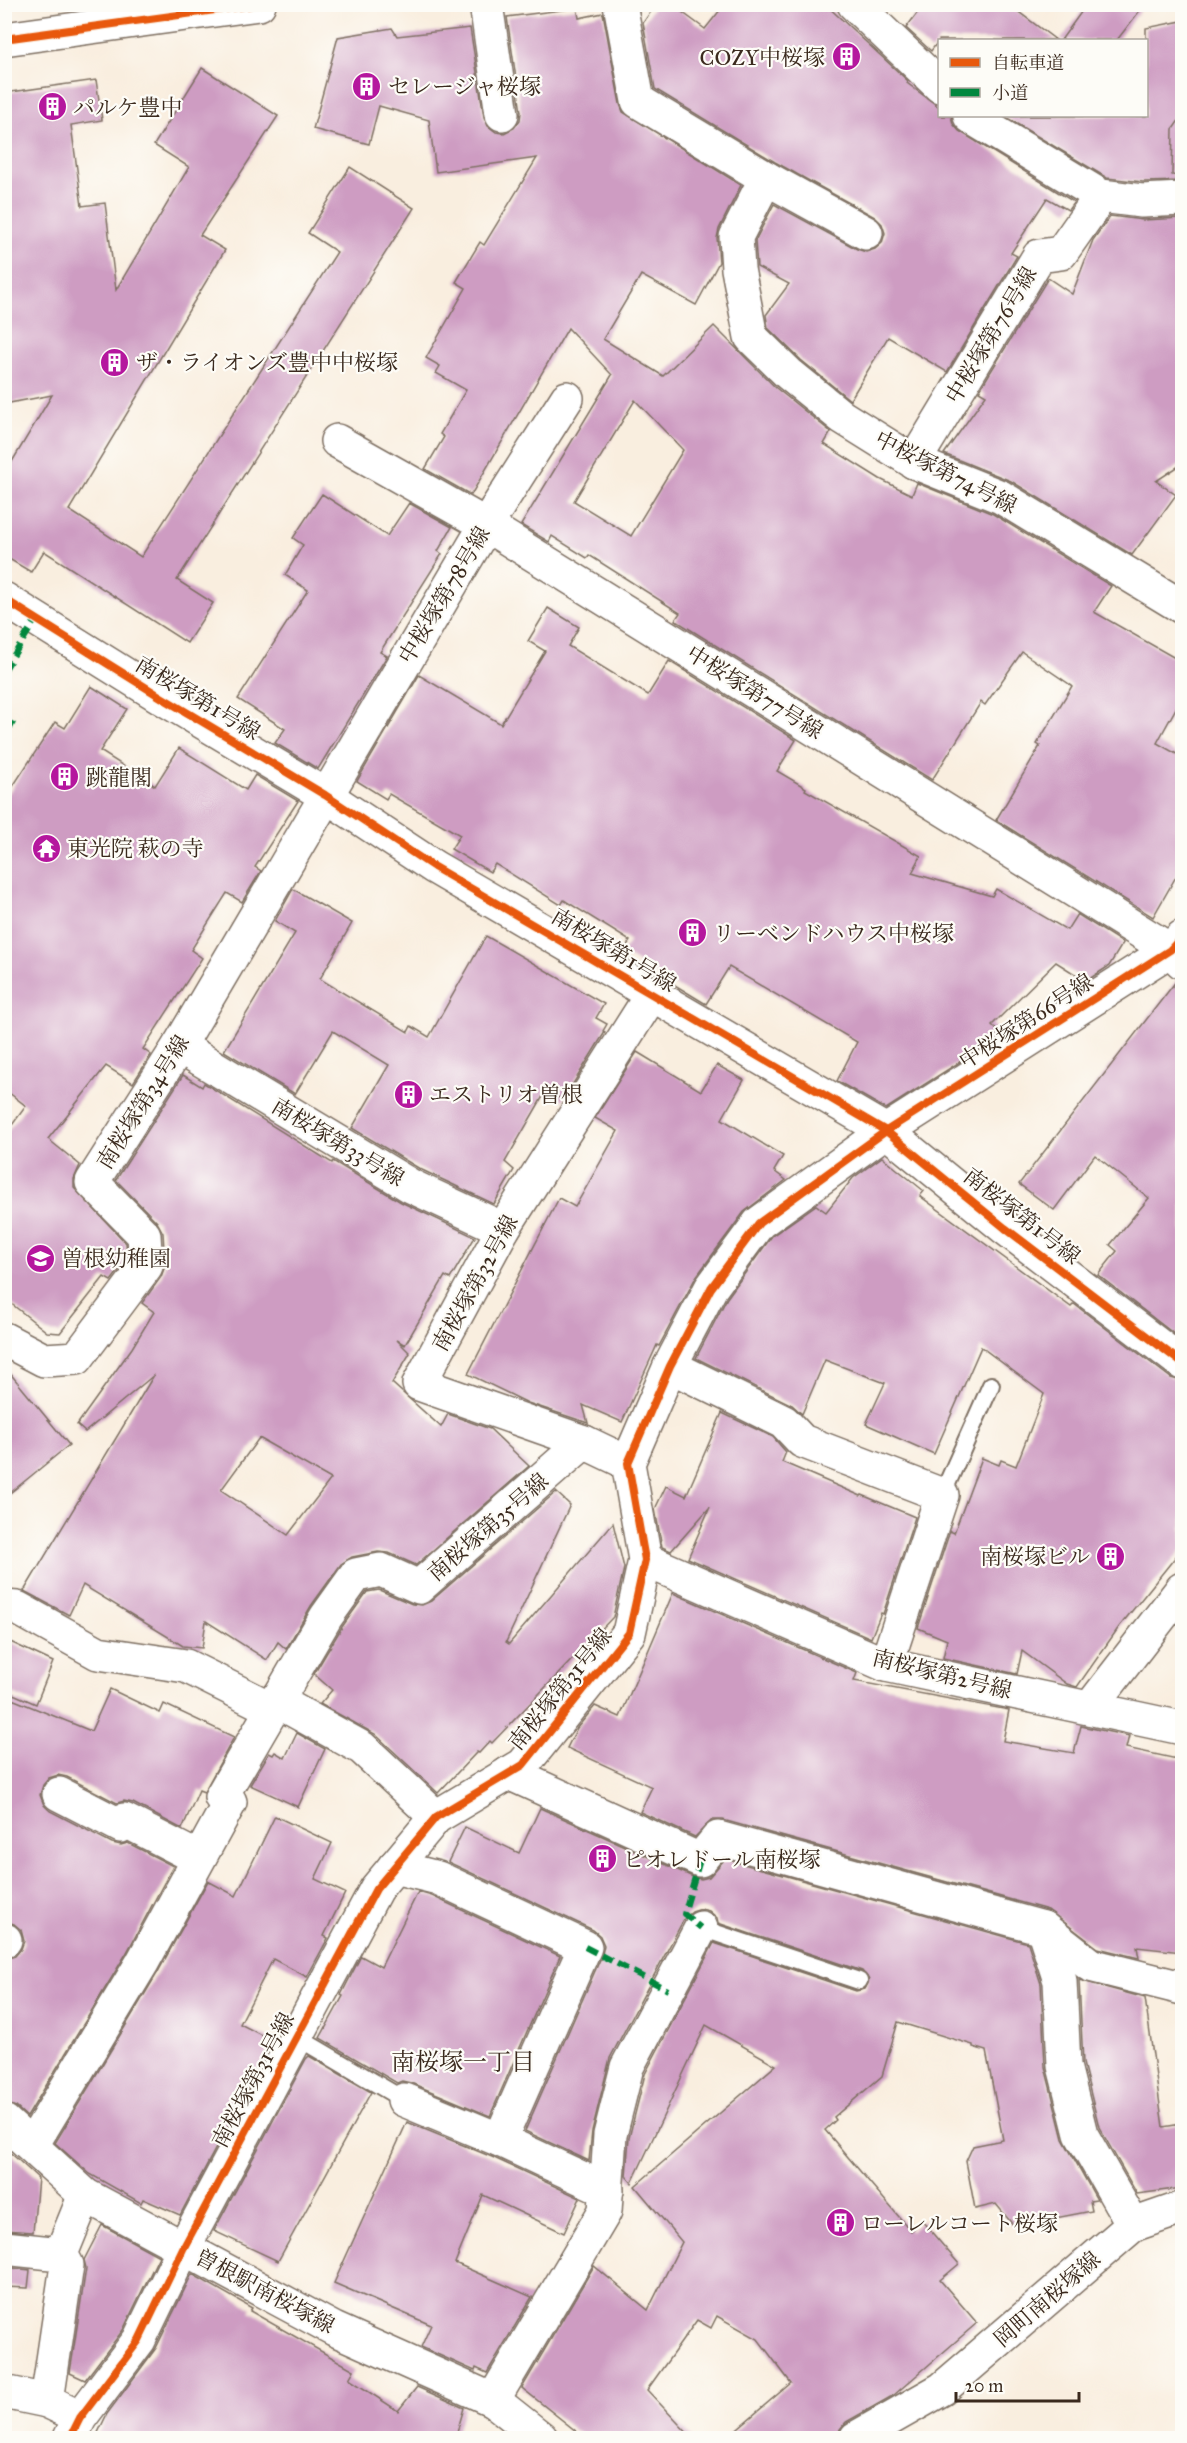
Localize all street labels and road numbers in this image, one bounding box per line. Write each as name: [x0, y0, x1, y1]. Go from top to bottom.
street label: 中桜塚第76号線: [940, 262, 1042, 408]
street label: 中桜塚第74号線: [871, 425, 1021, 519]
street label: 中桜塚第78号線: [392, 521, 496, 669]
street label: 中桜塚第77号線: [682, 639, 828, 745]
street label: 南桜塚第1号線: [131, 650, 265, 746]
street label: 南桜塚第1号線: [547, 902, 681, 998]
street label: 中桜塚第66号線: [954, 968, 1098, 1074]
street label: 南桜塚第34号線: [91, 1030, 195, 1174]
street label: 南桜塚第33号線: [267, 1092, 409, 1192]
street label: 南桜塚第1号線: [958, 1162, 1086, 1270]
street label: 南桜塚第32号線: [426, 1210, 524, 1356]
street label: 南桜塚第35号線: [422, 1467, 554, 1587]
street label: 南桜塚第31号線: [502, 1622, 618, 1756]
street label: 南桜塚第2号線: [869, 1644, 1015, 1704]
street label: 南桜塚第31号線: [206, 2008, 300, 2152]
street label: 曽根駅南桜塚線: [191, 2243, 339, 2339]
street label: 岡町南桜塚線: [988, 2246, 1106, 2352]

